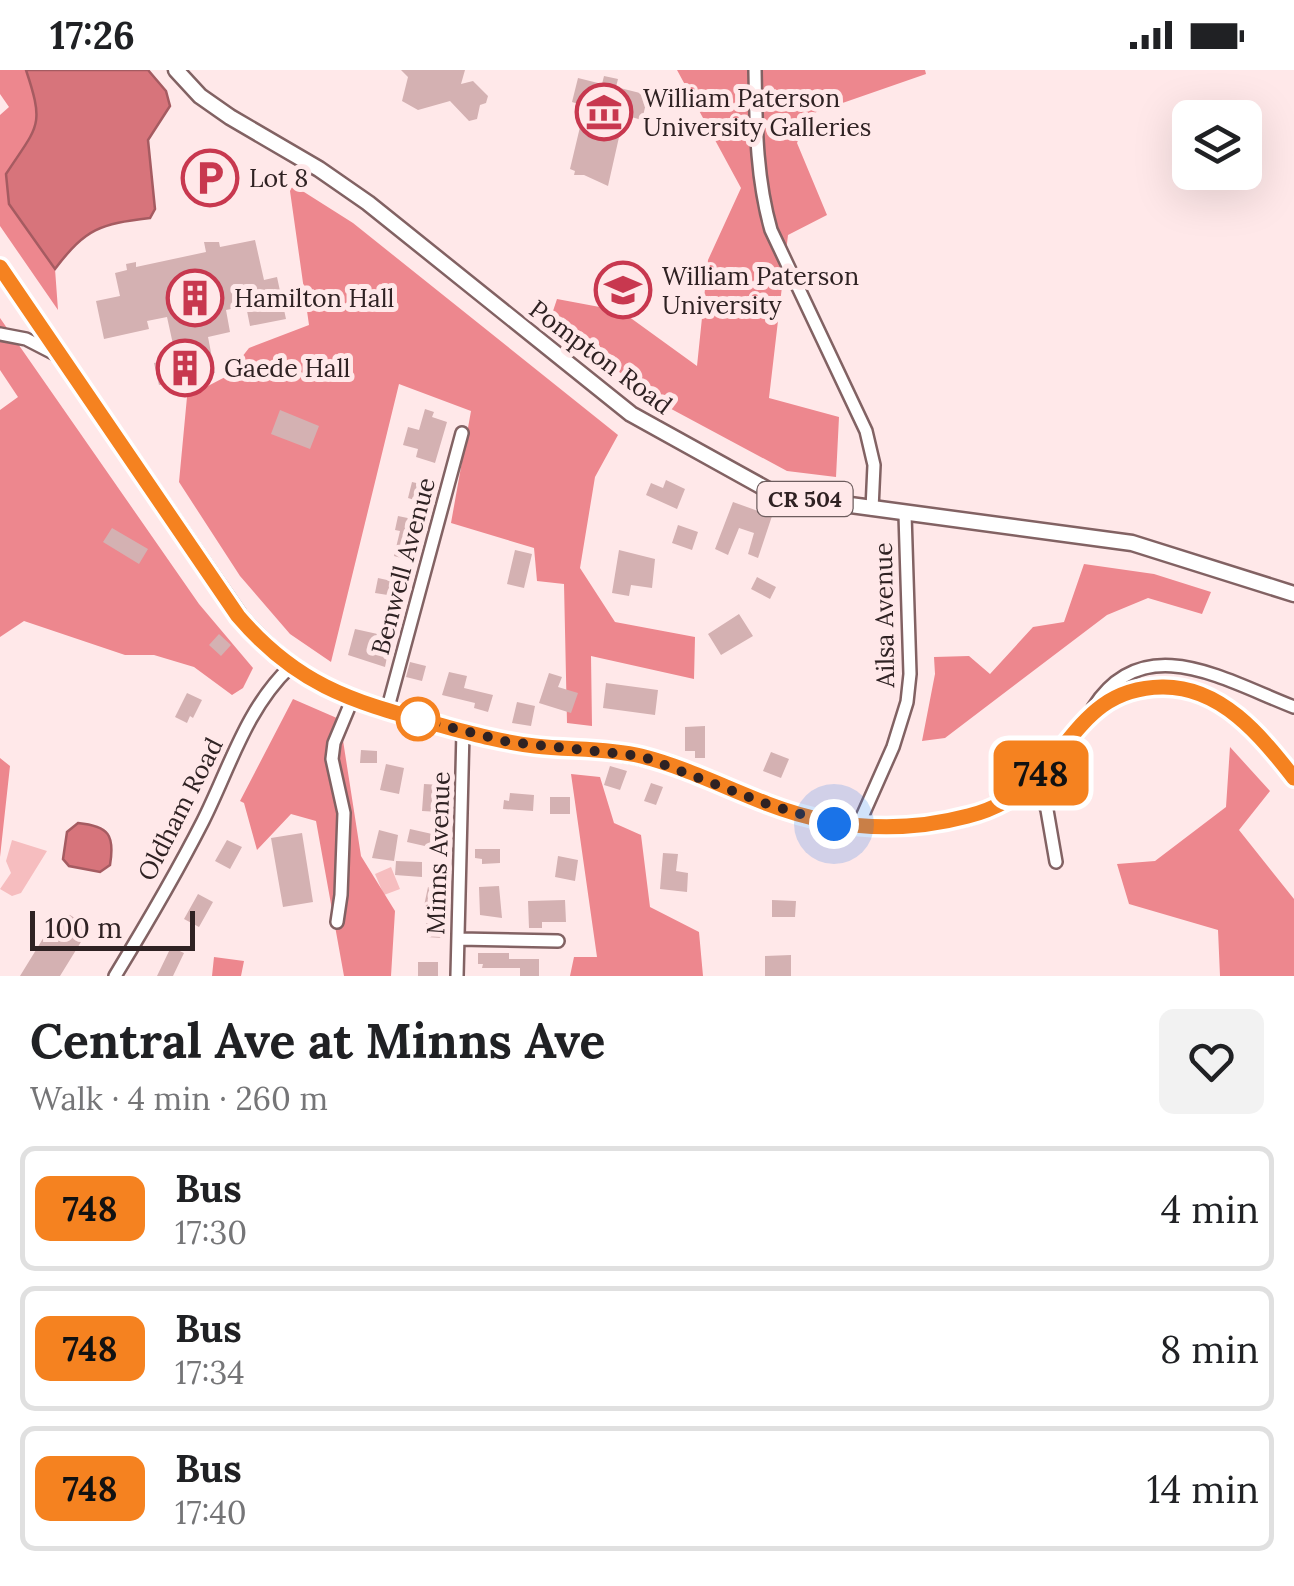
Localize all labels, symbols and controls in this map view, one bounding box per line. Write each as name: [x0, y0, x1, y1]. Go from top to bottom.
text: 17:26: [50, 11, 135, 59]
museum icon: William Paterson University Galleries: [574, 82, 634, 142]
place label: William Paterson University Galleries: [643, 82, 871, 143]
map controls: [1172, 100, 1262, 190]
button: layers: [1172, 100, 1262, 190]
parking icon: Lot 8: [180, 148, 240, 208]
place label: Lot 8: [249, 162, 308, 194]
school or university icon: William Paterson University: [593, 260, 653, 320]
place label: William Paterson University: [662, 260, 859, 321]
building icon: Hamilton Hall: [165, 268, 225, 328]
place label: Hamilton Hall: [234, 282, 394, 314]
street label: Pompton Road: [523, 293, 679, 421]
building icon: Gaede Hall: [155, 338, 215, 398]
place label: Gaede Hall: [224, 352, 350, 384]
street label: Benwell Avenue: [364, 474, 442, 658]
road number: CR 504: [758, 482, 852, 516]
street label: Ailsa Avenue: [867, 542, 901, 689]
unlabelled marker: [397, 698, 439, 740]
street label: Oldham Road: [130, 732, 230, 886]
line badge: 748: [984, 740, 1098, 806]
text: 748: [1014, 751, 1068, 796]
street label: Minns Avenue: [419, 771, 457, 935]
your location: [809, 799, 859, 849]
scale bar: [30, 906, 195, 950]
text: 100 m: [45, 910, 122, 946]
button: heart: [1159, 1009, 1264, 1114]
text: Central Ave at Minns Ave: [30, 1010, 605, 1071]
text: Walk · 4 min · 260 m: [30, 1078, 328, 1119]
text: Bus: [175, 1164, 242, 1212]
text: 4 min: [1161, 1185, 1259, 1233]
text: 748: [63, 1186, 117, 1231]
text: 17:30: [175, 1212, 247, 1253]
text: Bus: [175, 1304, 242, 1352]
text: 8 min: [1160, 1325, 1259, 1373]
text: 748: [63, 1326, 117, 1371]
text: 17:34: [175, 1352, 245, 1393]
text: Bus: [175, 1444, 242, 1492]
text: 14 min: [1147, 1465, 1259, 1513]
text: 748: [63, 1466, 117, 1511]
text: 17:40: [175, 1492, 247, 1533]

